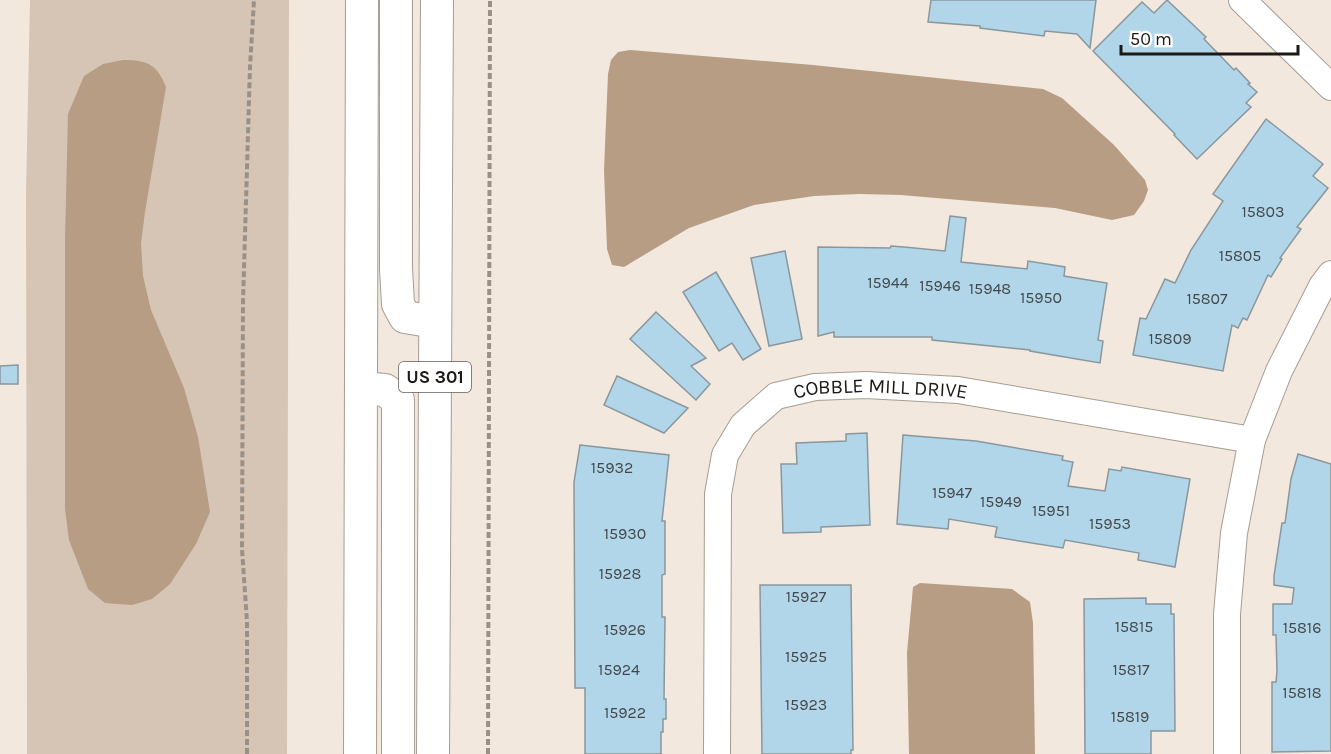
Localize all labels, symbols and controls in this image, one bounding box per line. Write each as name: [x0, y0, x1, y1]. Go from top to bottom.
scale bar: [1121, 18, 1298, 56]
text: 50 m: [1130, 28, 1172, 50]
house number: 15803: [1241, 202, 1285, 221]
house number: 15805: [1219, 246, 1261, 265]
house number: 15944: [867, 273, 909, 292]
house number: 15946: [919, 276, 961, 295]
house number: 15948: [969, 279, 1011, 298]
house number: 15950: [1020, 288, 1062, 307]
house number: 15807: [1186, 289, 1228, 308]
house number: 15809: [1149, 329, 1191, 348]
road number: US 301: [399, 362, 471, 392]
street label: COBBLE MILL DRIVE: [791, 373, 970, 403]
house number: 15932: [591, 458, 633, 477]
house number: 15947: [932, 483, 973, 502]
house number: 15949: [980, 492, 1022, 511]
house number: 15951: [1032, 501, 1070, 520]
house number: 15953: [1089, 514, 1131, 533]
house number: 15930: [604, 524, 646, 543]
house number: 15928: [599, 564, 641, 583]
house number: 15927: [786, 587, 827, 606]
house number: 15815: [1115, 617, 1153, 636]
house number: 15816: [1283, 618, 1321, 637]
house number: 15926: [604, 620, 646, 639]
house number: 15925: [785, 647, 827, 666]
house number: 15924: [598, 660, 640, 679]
house number: 15817: [1113, 660, 1150, 679]
house number: 15818: [1282, 683, 1322, 702]
house number: 15923: [785, 695, 827, 714]
house number: 15922: [604, 703, 646, 722]
house number: 15819: [1111, 707, 1149, 726]

